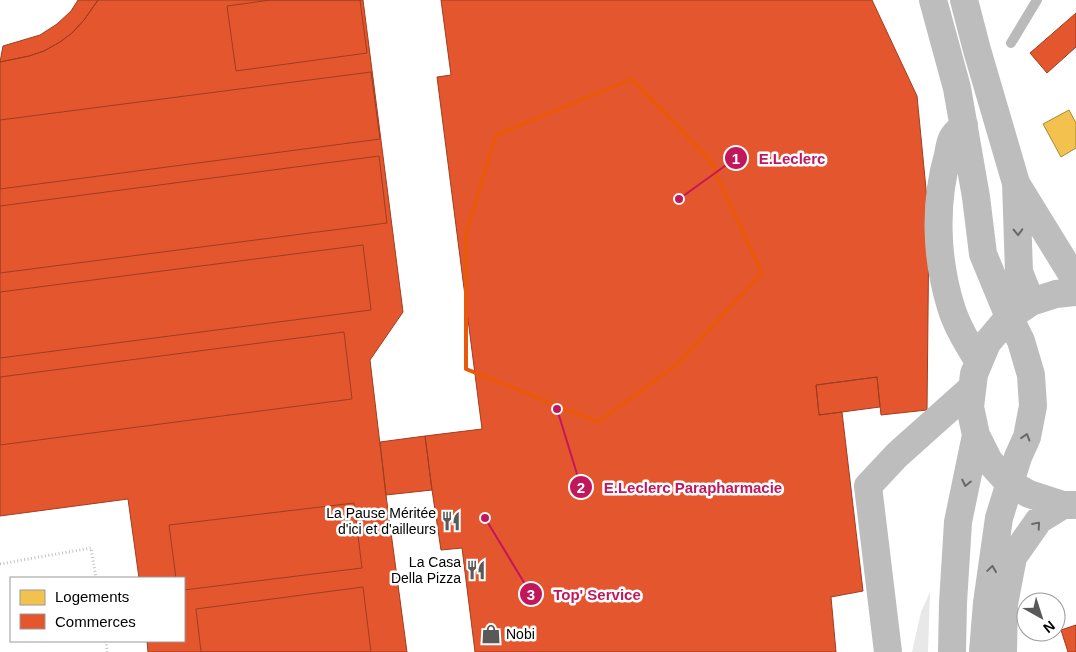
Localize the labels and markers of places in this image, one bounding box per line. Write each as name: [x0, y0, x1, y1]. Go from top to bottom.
callout: E.Leclerc: [724, 143, 836, 173]
callout: E.Leclerc Parapharmacie: [568, 472, 792, 502]
place label: La Pause Méritée d'ici et d'ailleurs: [326, 505, 436, 537]
restaurant icon: La Pause Méritée d'ici et d'ailleurs: [440, 510, 462, 532]
place label: La Casa Della Pizza: [391, 554, 461, 586]
restaurant icon: La Casa Della Pizza: [465, 559, 487, 581]
callout: Top' Service: [518, 579, 650, 609]
shop icon: Nobi: [480, 623, 502, 645]
place label: Nobi: [506, 626, 535, 642]

